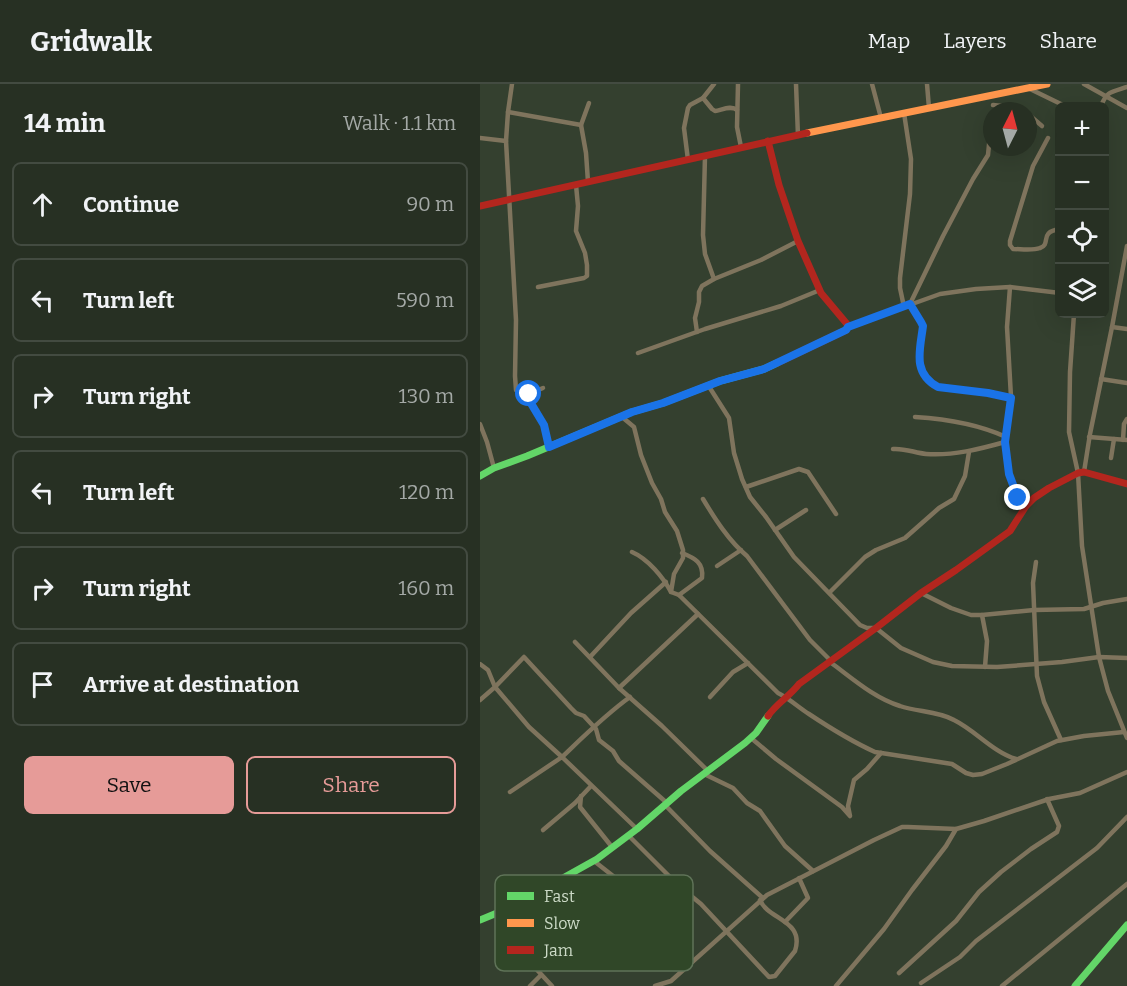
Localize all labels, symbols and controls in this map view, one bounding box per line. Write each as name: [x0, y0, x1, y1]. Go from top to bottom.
text: Gridwalk: [30, 25, 152, 58]
text: Map: [868, 28, 910, 54]
text: Layers: [943, 28, 1007, 54]
text: Share: [1040, 28, 1097, 54]
north arrow: [983, 102, 1037, 156]
map controls: [1055, 102, 1109, 318]
button: +: [1055, 102, 1109, 156]
text: 14 min: [24, 108, 106, 139]
text: Walk · 1.1 km: [343, 111, 456, 135]
button: −: [1055, 156, 1109, 210]
icon: ahead: [26, 188, 59, 221]
text: Continue: [83, 191, 179, 218]
text: 90 m: [406, 192, 454, 216]
button: locate: [1055, 210, 1109, 264]
button: layers: [1055, 264, 1109, 318]
icon: left: [26, 284, 59, 317]
text: Turn left: [83, 287, 175, 314]
text: 590 m: [396, 288, 454, 312]
icon: right: [26, 380, 59, 413]
route start: [515, 380, 541, 406]
text: Turn right: [83, 383, 191, 410]
text: 130 m: [399, 384, 454, 408]
icon: left: [26, 476, 59, 509]
text: Turn left: [83, 479, 175, 506]
text: 120 m: [399, 480, 454, 504]
route end: [1004, 484, 1030, 510]
icon: right: [26, 572, 59, 605]
text: Turn right: [83, 575, 191, 602]
text: 160 m: [398, 576, 454, 600]
icon: arrive: [26, 668, 59, 701]
text: Arrive at destination: [83, 671, 299, 698]
button: Save: [24, 756, 234, 814]
button: Share: [246, 756, 456, 814]
legend: [495, 875, 693, 971]
text: Fast: [544, 887, 575, 906]
text: Slow: [544, 914, 580, 933]
text: Jam: [543, 941, 573, 960]

